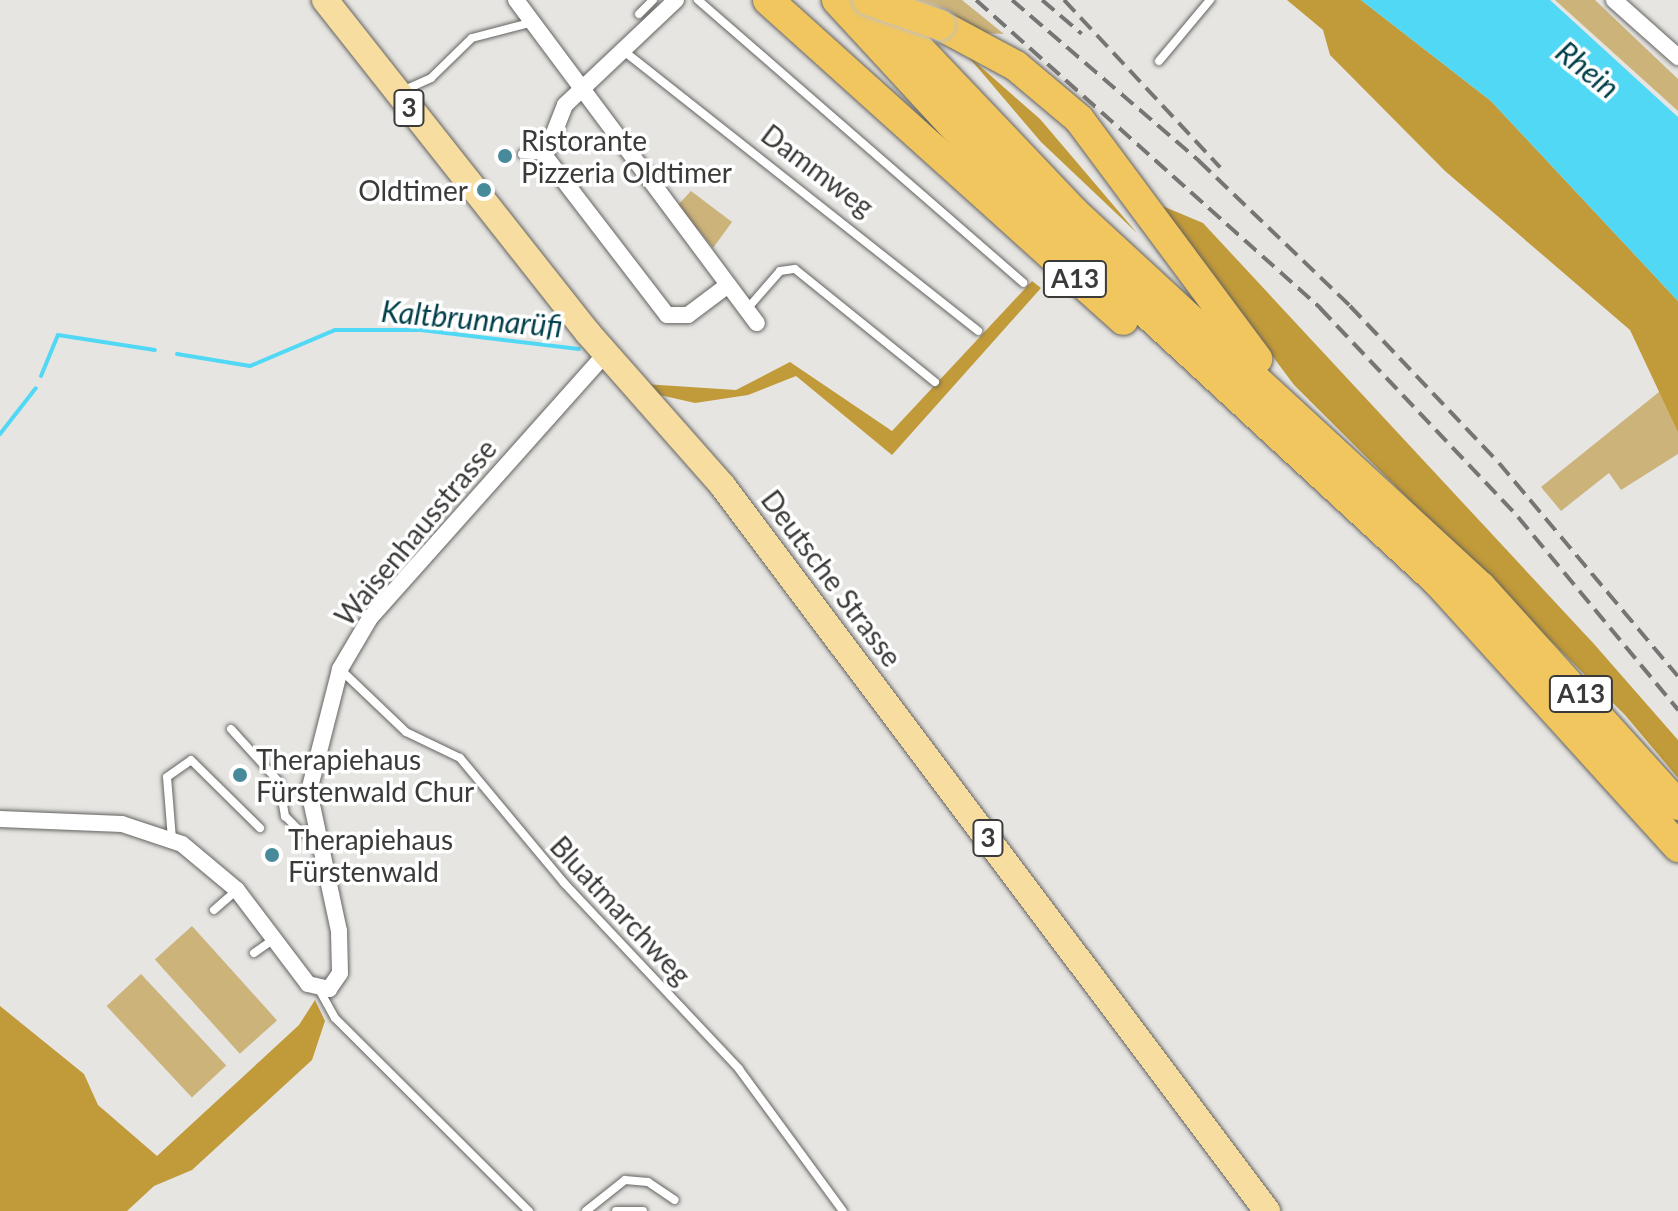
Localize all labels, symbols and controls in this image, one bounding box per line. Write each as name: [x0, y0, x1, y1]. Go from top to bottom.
water label: Rhein: [1549, 33, 1627, 105]
road number: 3: [393, 86, 425, 130]
street label: Dammweg: [755, 117, 881, 223]
place label: Ristorante Pizzeria Oldtimer: [521, 123, 732, 189]
marker: Ristorante Pizzeria Oldtimer: [496, 147, 514, 165]
place label: Oldtimer: [358, 173, 468, 207]
marker: Oldtimer: [475, 181, 493, 199]
road number: A13: [1041, 257, 1109, 301]
water label: Kaltbrunnarüfi: [380, 292, 564, 344]
street label: Waisenhausstrasse: [327, 432, 503, 632]
street label: Deutsche Strasse: [755, 483, 909, 673]
road number: A13: [1547, 672, 1615, 716]
place label: Therapiehaus Fürstenwald Chur: [256, 742, 474, 808]
marker: Therapiehaus Fürstenwald Chur: [231, 766, 249, 784]
road number: 3: [972, 816, 1004, 860]
place label: Therapiehaus Fürstenwald: [288, 822, 453, 888]
street label: Bluatmarchweg: [544, 829, 698, 991]
marker: Therapiehaus Fürstenwald: [263, 846, 281, 864]

